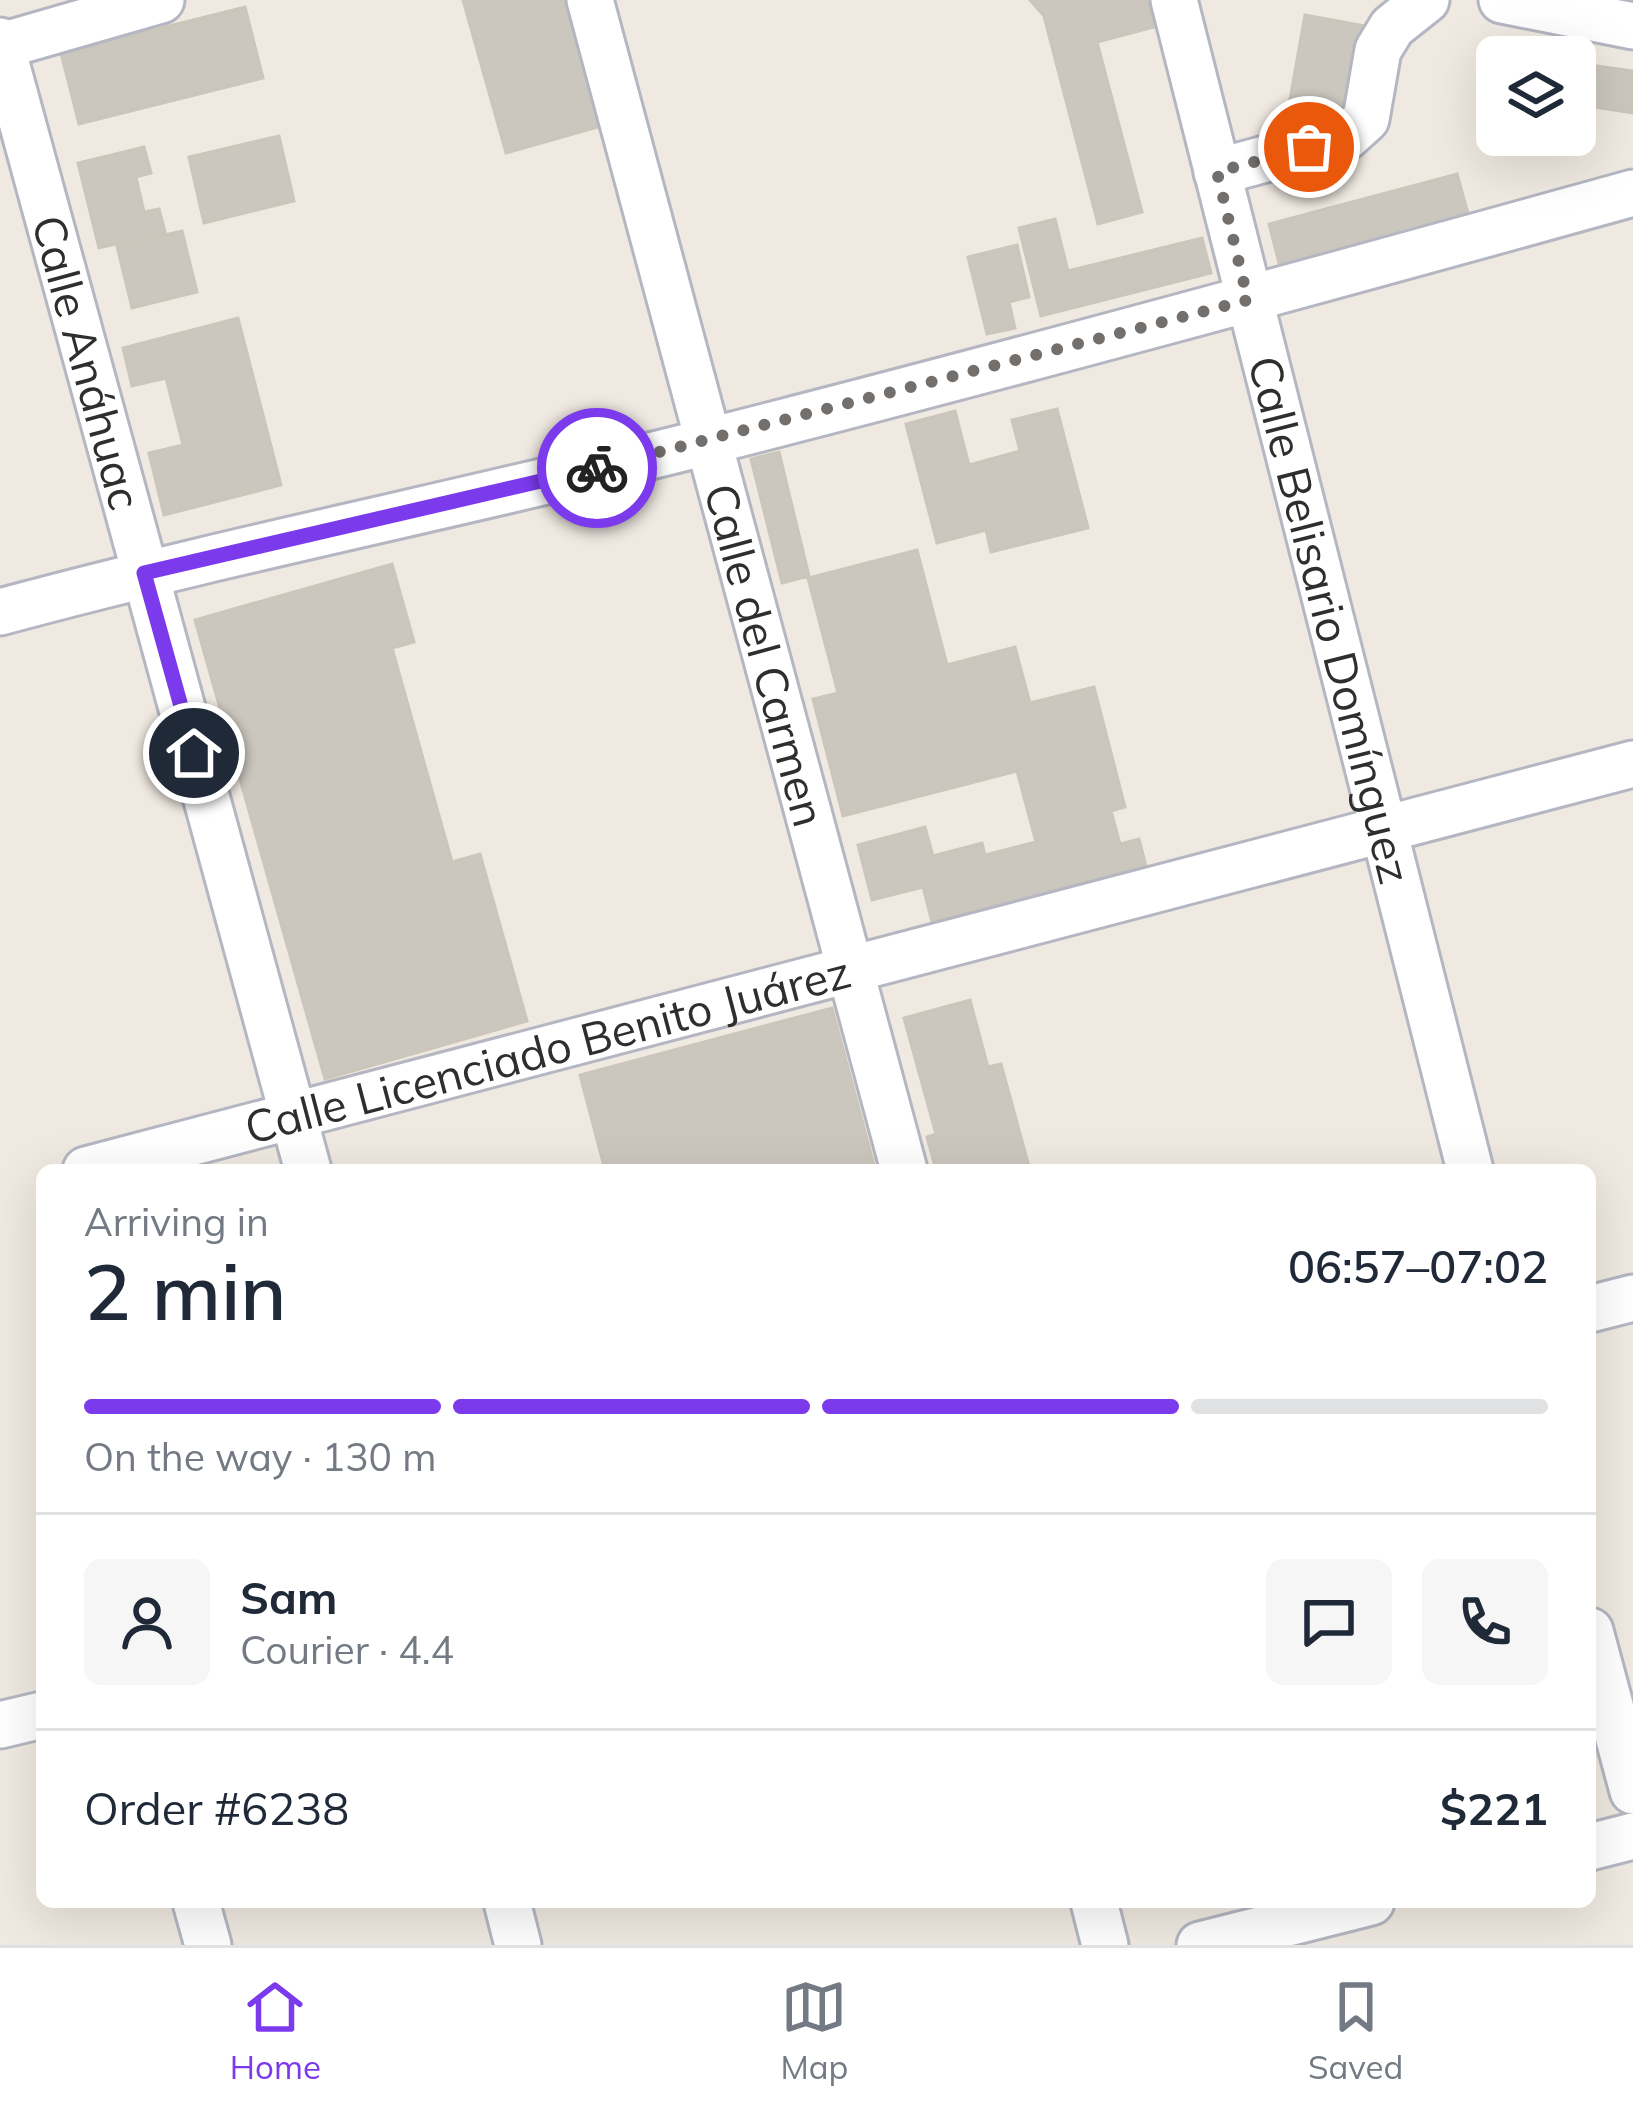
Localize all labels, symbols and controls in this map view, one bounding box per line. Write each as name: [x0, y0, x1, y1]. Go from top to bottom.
map controls: [1476, 36, 1596, 156]
button: layers: [1476, 36, 1596, 156]
pin: [1258, 96, 1360, 198]
icon: bag: [1276, 114, 1342, 180]
street label: Calle Anáhuac: [21, 209, 155, 516]
street label: Calle Belisario Domínguez: [1237, 350, 1424, 889]
courier: [537, 408, 657, 528]
icon: bike: [564, 435, 630, 501]
street label: Calle del Carmen: [693, 477, 838, 832]
pin: [143, 702, 245, 804]
icon: home: [161, 720, 227, 786]
street label: Calle Licenciado Benito Juárez: [239, 943, 856, 1155]
text: Arriving in: [84, 1197, 269, 1246]
text: 06:57–07:02: [1288, 1238, 1548, 1294]
text: 2 min: [84, 1242, 287, 1340]
text: On the way · 130 m: [84, 1432, 436, 1481]
button: person: [84, 1559, 210, 1685]
button: chat: [1266, 1559, 1392, 1685]
button: phone: [1422, 1559, 1548, 1685]
text: Sam: [240, 1569, 337, 1625]
text: Courier · 4.4: [240, 1625, 454, 1674]
text: Order #6238: [84, 1780, 349, 1836]
text: $221: [1440, 1780, 1548, 1836]
tab: Home: [230, 1974, 321, 2087]
tab: Map: [780, 1974, 848, 2087]
tab: Saved: [1308, 1974, 1403, 2087]

